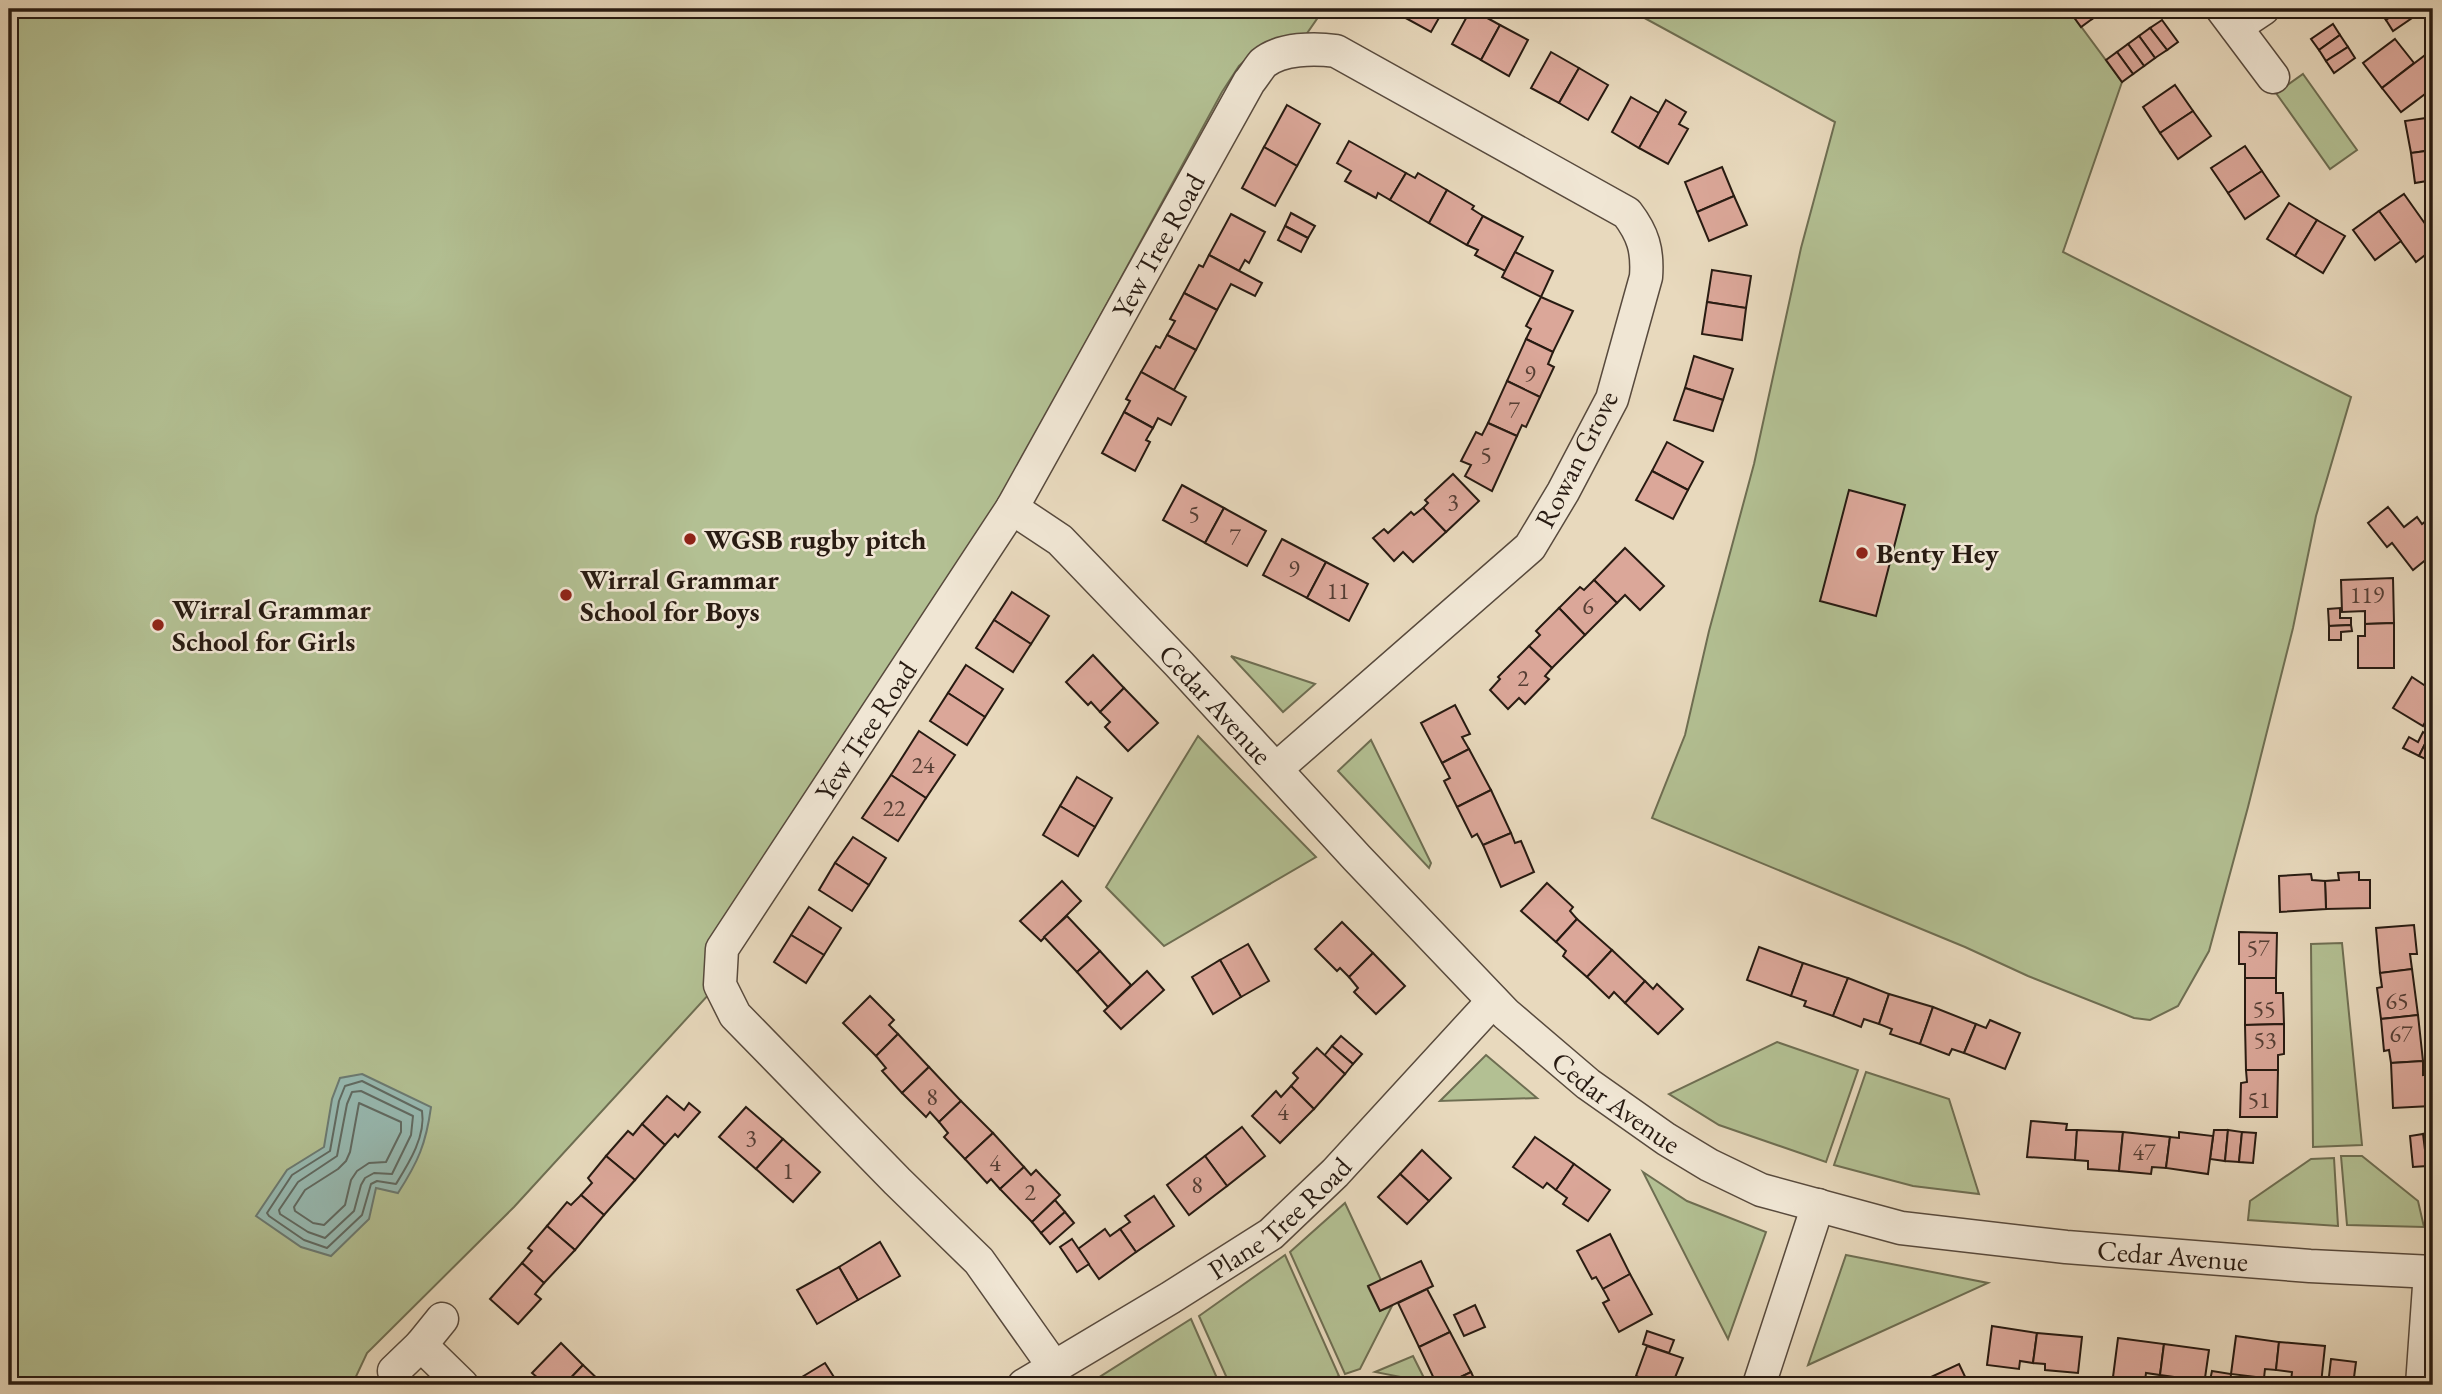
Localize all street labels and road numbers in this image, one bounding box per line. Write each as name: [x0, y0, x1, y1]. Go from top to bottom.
street label: Yew Tree Road: [1103, 166, 1213, 324]
street label: Rowan Grove: [1526, 384, 1626, 534]
street label: Cedar Avenue: [1151, 636, 1280, 772]
street label: Yew Tree Road: [806, 653, 925, 808]
street label: Cedar Avenue: [1544, 1043, 1687, 1162]
street label: Plane Tree Road: [1201, 1148, 1360, 1287]
street label: Cedar Avenue: [2096, 1231, 2250, 1279]

